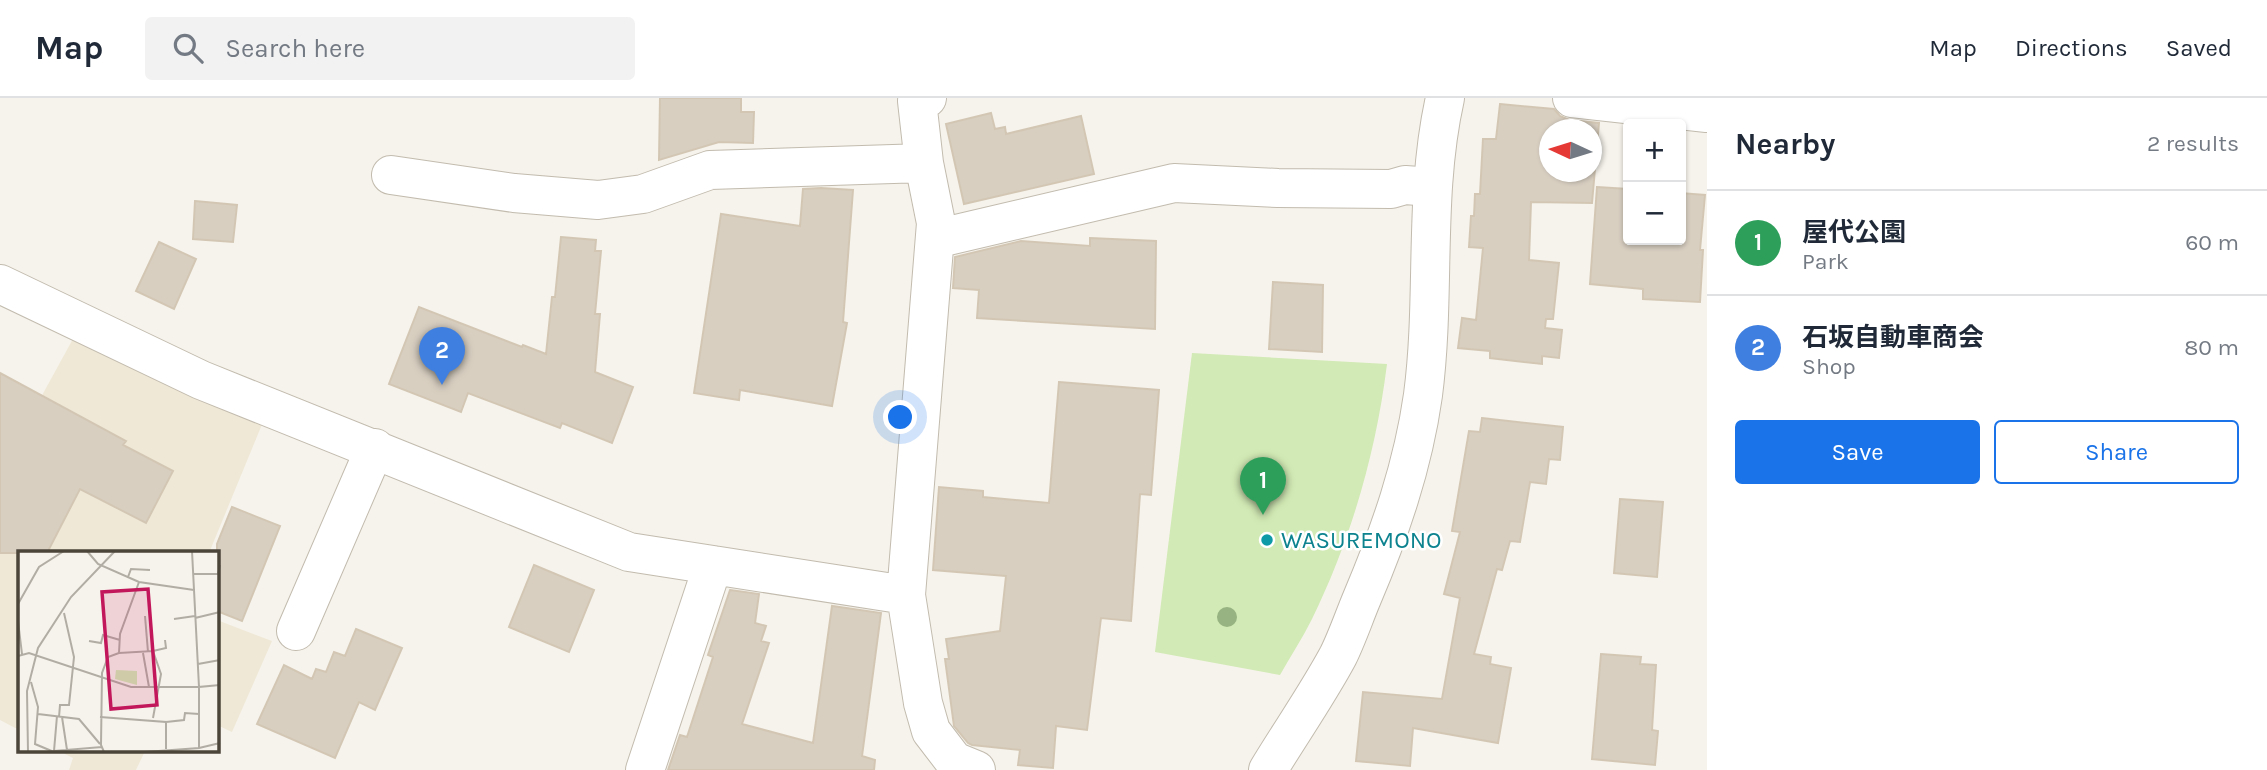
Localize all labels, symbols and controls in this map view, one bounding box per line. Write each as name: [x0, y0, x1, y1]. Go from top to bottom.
search box: [145, 17, 635, 80]
text: Map: [35, 29, 103, 67]
icon: search: [169, 29, 207, 67]
text: Search here: [225, 33, 365, 64]
text: Map: [1929, 34, 1977, 62]
text: Directions: [2015, 34, 2128, 62]
text: Saved: [2166, 34, 2232, 62]
north arrow: [1539, 119, 1602, 182]
map controls: [1623, 119, 1686, 245]
button: +: [1623, 119, 1686, 182]
text: Nearby: [1735, 126, 1835, 162]
text: 2 results: [2147, 130, 2239, 157]
button: −: [1623, 182, 1686, 245]
text: 屋代公園: [1802, 217, 1906, 248]
text: 1: [1754, 229, 1762, 256]
text: 60 m: [2185, 229, 2239, 256]
text: Park: [1802, 248, 1849, 275]
text: 石坂自動車商会: [1802, 322, 1984, 353]
pin: 2: [419, 327, 465, 385]
text: 2: [1751, 334, 1765, 361]
text: 80 m: [2184, 334, 2239, 361]
text: Shop: [1802, 353, 1856, 380]
your location: [883, 400, 917, 434]
button: Save: [1735, 420, 1980, 484]
button: Share: [1994, 420, 2239, 484]
pin: 1: [1240, 457, 1286, 515]
place label: WASUREMONO: [1281, 526, 1442, 554]
marker: WASUREMONO: [1259, 532, 1275, 548]
inset map: [18, 551, 219, 752]

